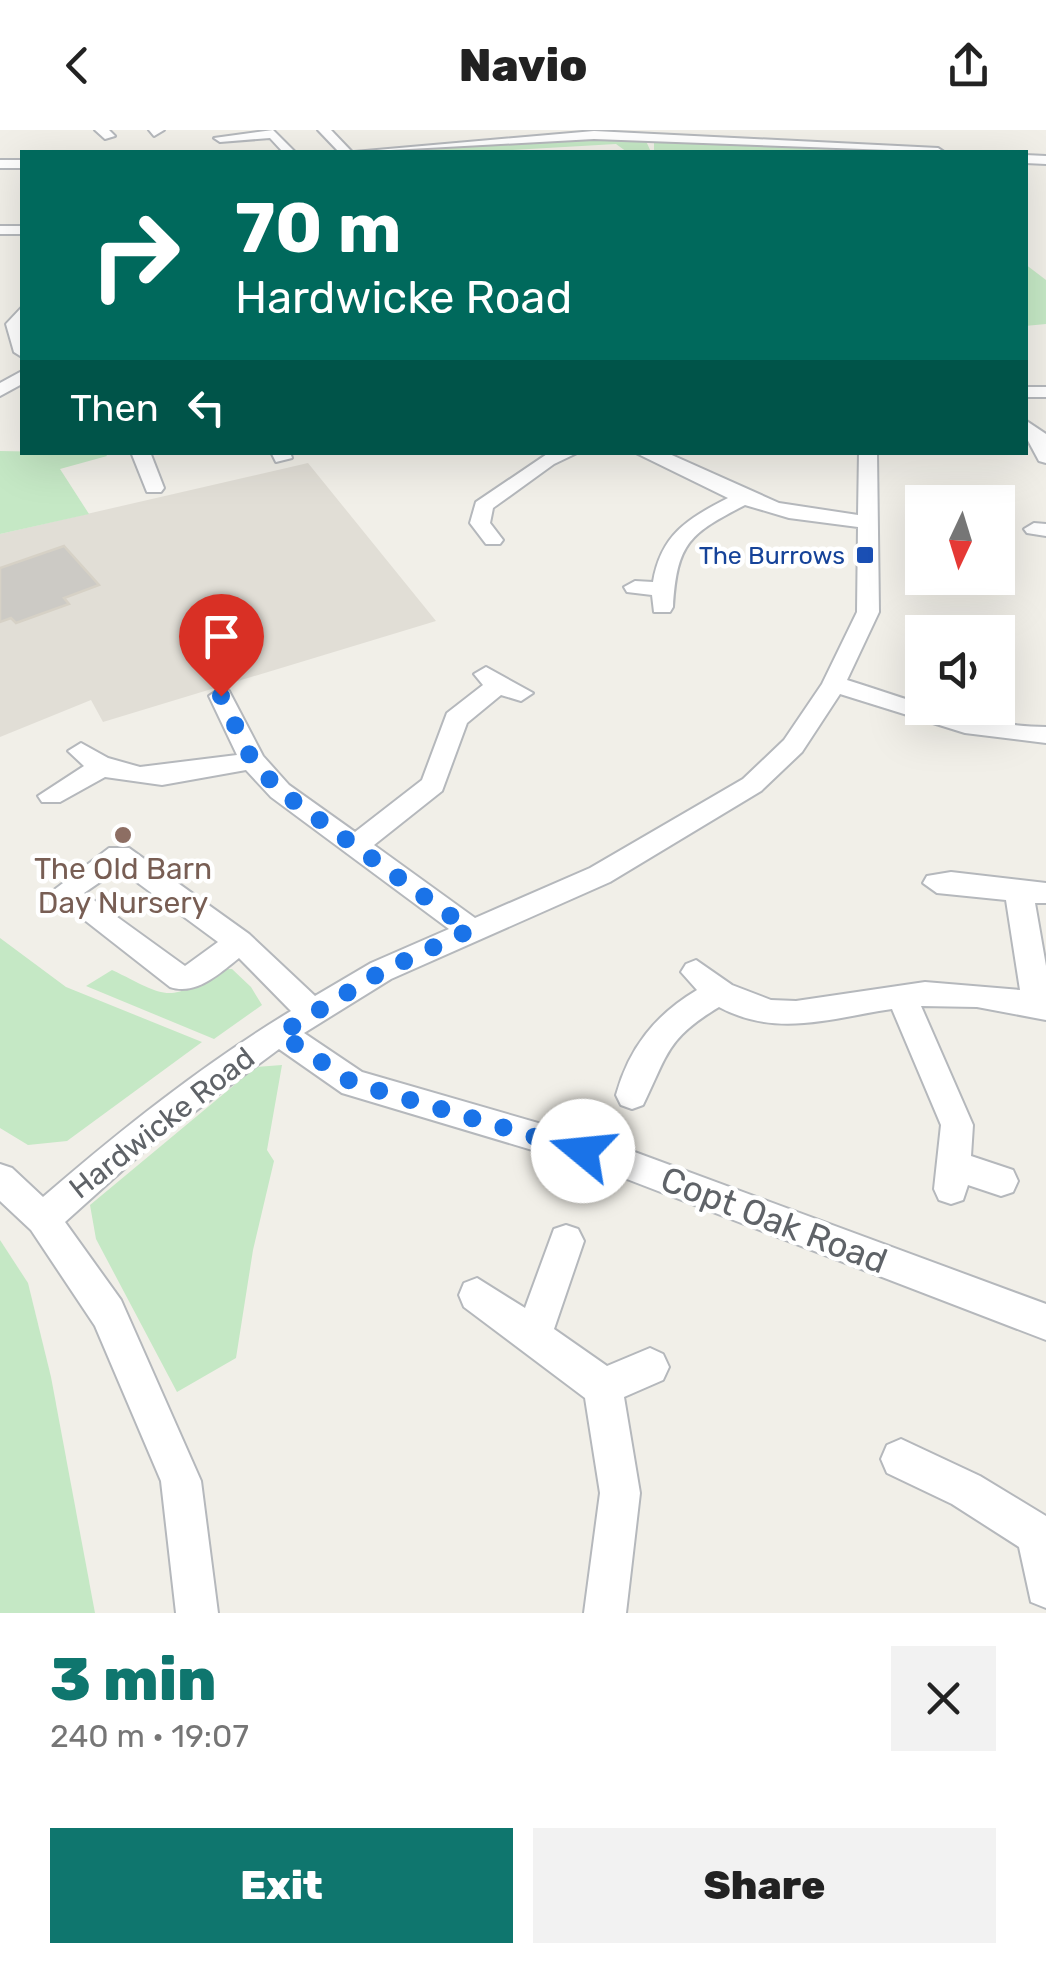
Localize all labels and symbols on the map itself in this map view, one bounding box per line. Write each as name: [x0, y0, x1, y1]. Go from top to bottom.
north arrow: [905, 485, 1015, 595]
place label: The Burrows: [699, 541, 845, 570]
marker: The Burrows: [854, 544, 876, 566]
pin: [179, 594, 264, 697]
marker: The Old Barn Day Nursery: [112, 824, 134, 846]
place label: The Old Barn Day Nursery: [34, 851, 212, 921]
street label: Hardwicke Road: [62, 1040, 262, 1206]
position arrow: [531, 1099, 635, 1203]
street label: Copt Oak Road: [655, 1158, 893, 1282]

